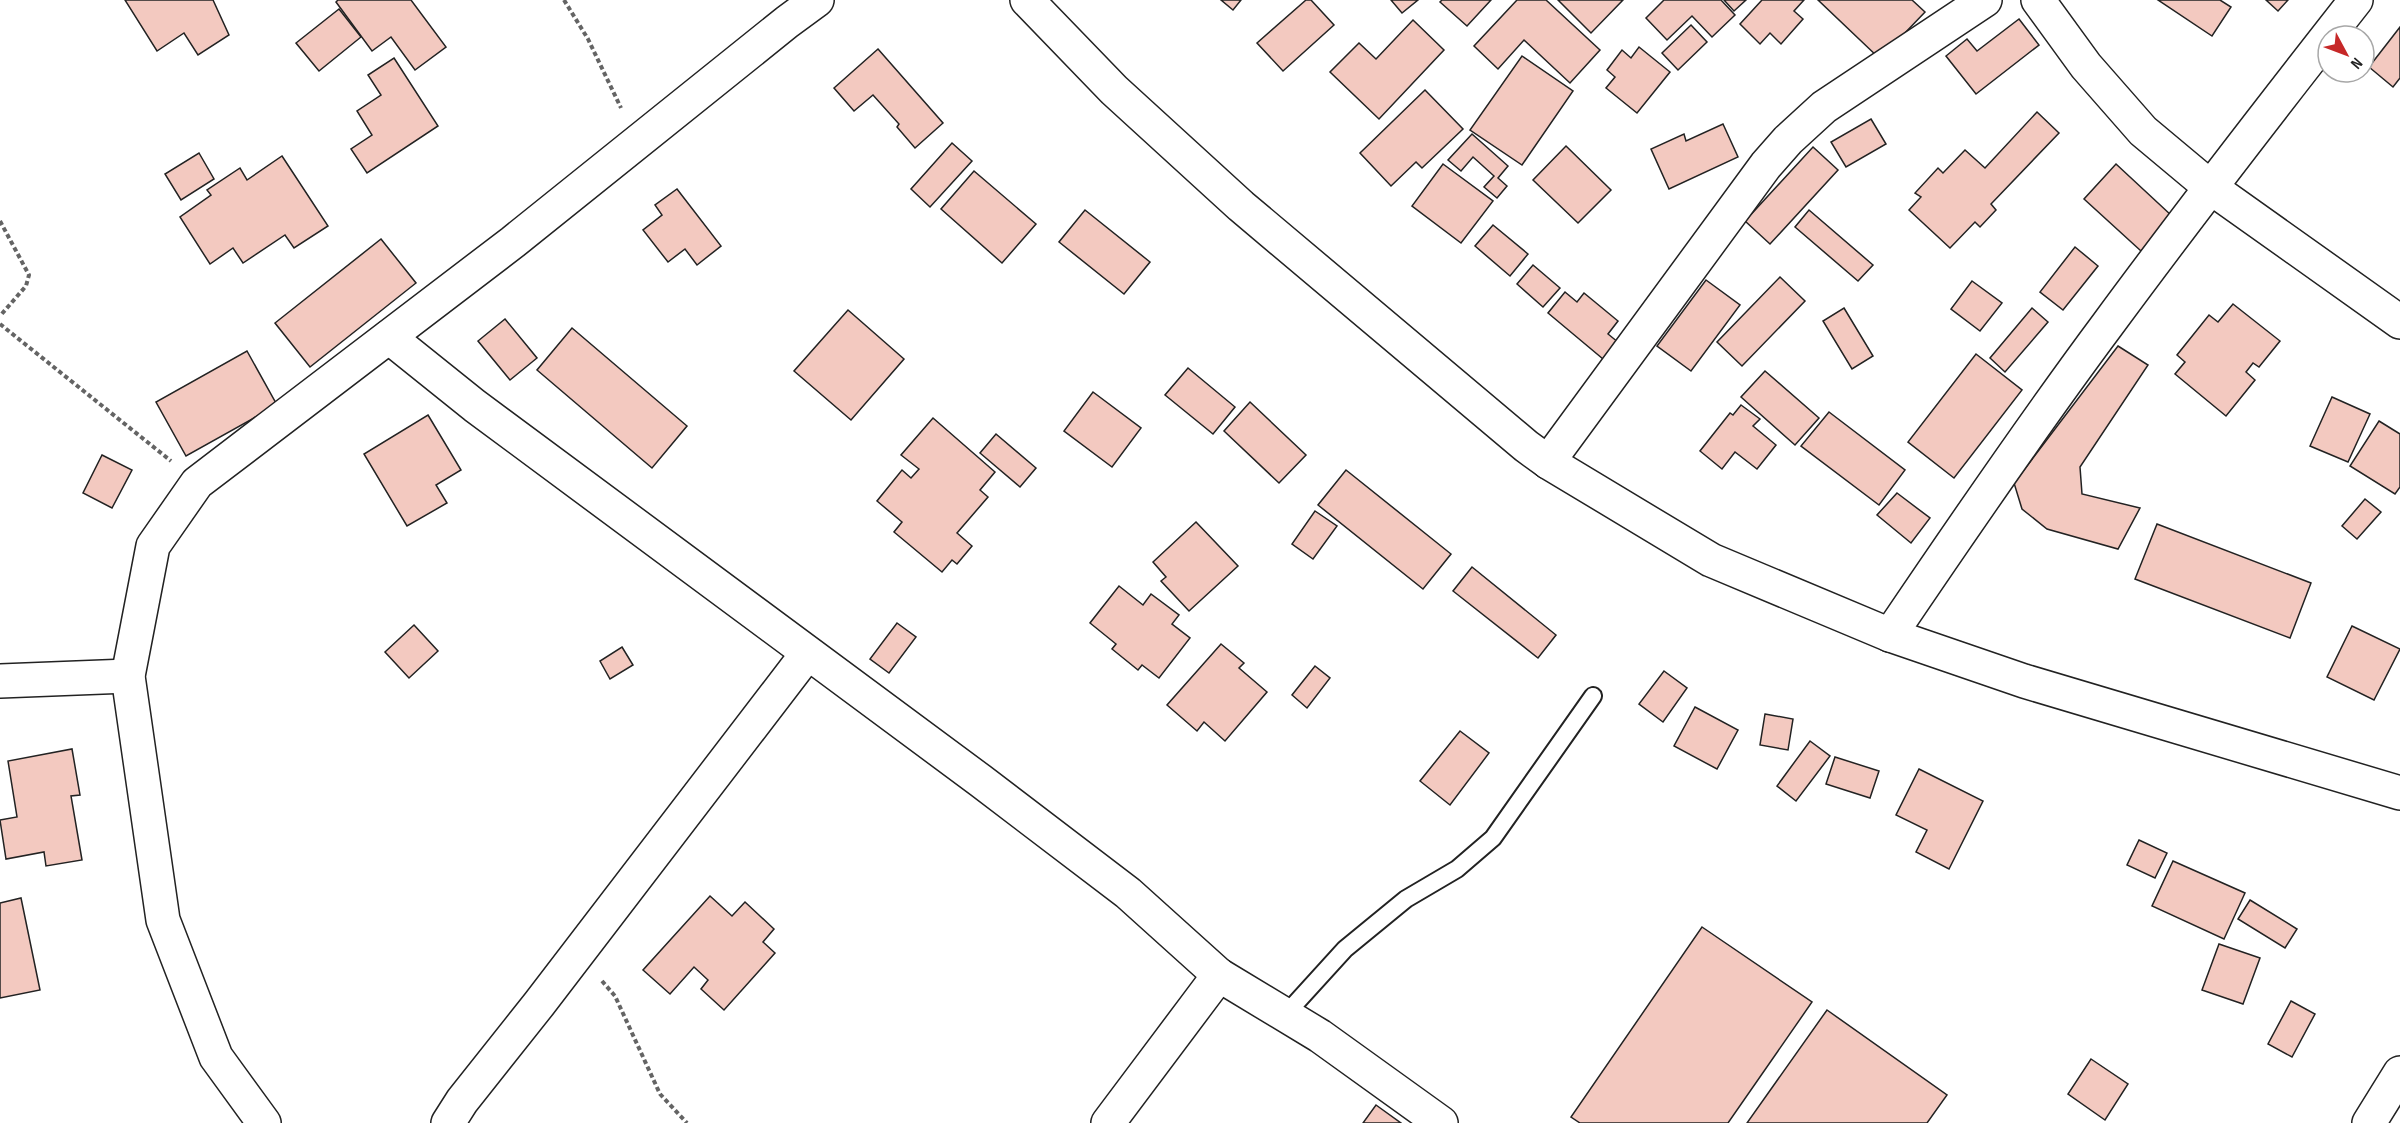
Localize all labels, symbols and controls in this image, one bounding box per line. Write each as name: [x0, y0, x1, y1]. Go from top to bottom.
north arrow: [2316, 24, 2376, 84]
text: N: [2346, 53, 2366, 72]

